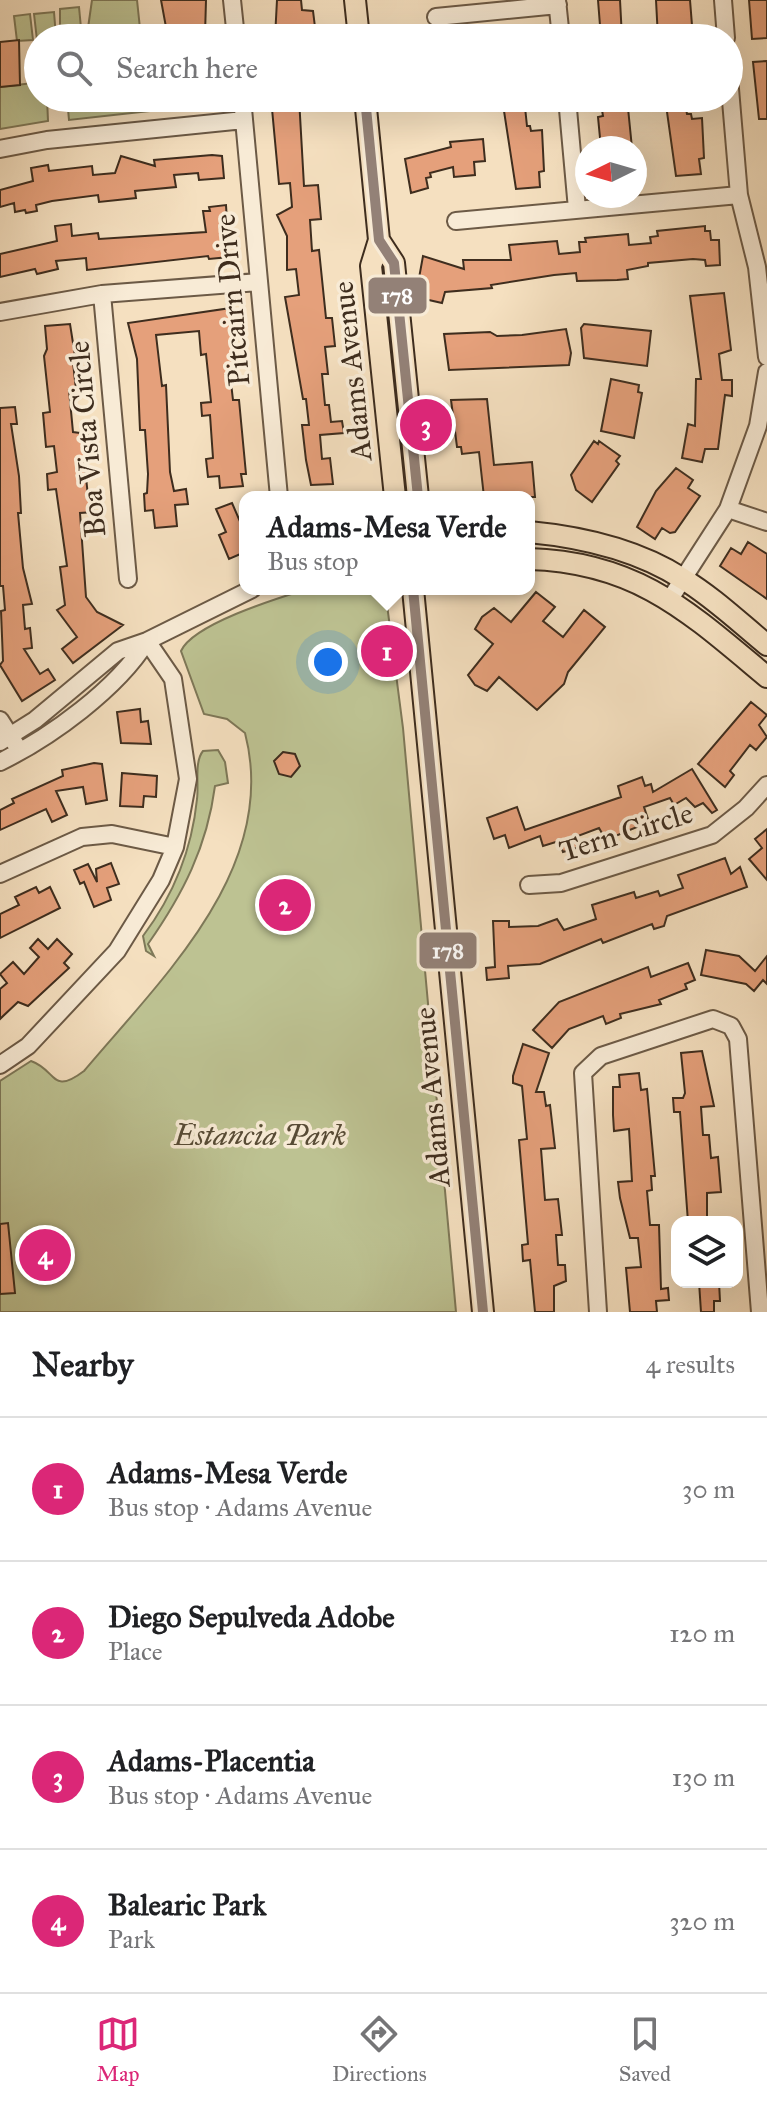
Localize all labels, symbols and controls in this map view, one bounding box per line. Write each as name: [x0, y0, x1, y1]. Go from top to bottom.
search box: [24, 24, 743, 112]
icon: search: [52, 46, 96, 90]
text: Search here: [116, 50, 258, 86]
north arrow: [575, 136, 647, 208]
street label: Pitcairn Drive: [207, 212, 257, 388]
line badge: 178: [367, 276, 428, 315]
street label: Adams Avenue: [325, 279, 380, 465]
text: 178: [381, 282, 413, 309]
street label: Boa Vista Circle: [60, 339, 114, 539]
pin: 3: [400, 395, 452, 455]
popup: [239, 491, 535, 595]
text: Adams-Mesa Verde: [267, 509, 507, 545]
text: Bus stop: [267, 545, 358, 577]
pin: 1: [361, 621, 413, 681]
your location: [308, 642, 348, 682]
street label: Tern Circle: [555, 795, 697, 869]
pin: 2: [259, 875, 311, 935]
line badge: 178: [418, 931, 478, 970]
text: 178: [432, 937, 464, 964]
street label: Adams Avenue: [406, 1006, 458, 1190]
park label: Estancia Park: [173, 1117, 346, 1153]
map controls: [671, 1216, 743, 1288]
button: layers: [671, 1216, 743, 1288]
pin: 4: [19, 1225, 71, 1285]
text: Nearby: [32, 1344, 134, 1385]
text: 4 results: [646, 1348, 735, 1380]
text: Adams-Mesa Verde: [108, 1455, 347, 1491]
text: 1: [53, 1473, 63, 1505]
text: 30 m: [682, 1473, 735, 1505]
text: Bus stop · Adams Avenue: [108, 1491, 372, 1523]
text: Diego Sepulveda Adobe: [108, 1599, 395, 1635]
text: 2: [52, 1617, 64, 1649]
text: 120 m: [669, 1617, 735, 1649]
text: Place: [108, 1635, 163, 1667]
text: Adams-Placentia: [108, 1743, 315, 1779]
text: 3: [53, 1761, 63, 1793]
text: 130 m: [672, 1761, 735, 1793]
text: Bus stop · Adams Avenue: [108, 1779, 372, 1811]
text: Balearic Park: [108, 1887, 266, 1923]
text: 4: [51, 1905, 65, 1937]
text: 320 m: [669, 1905, 735, 1937]
text: Park: [108, 1923, 155, 1955]
tab: Map: [96, 2012, 140, 2087]
tab: Directions: [332, 2012, 427, 2087]
tab: Saved: [619, 2012, 671, 2087]

